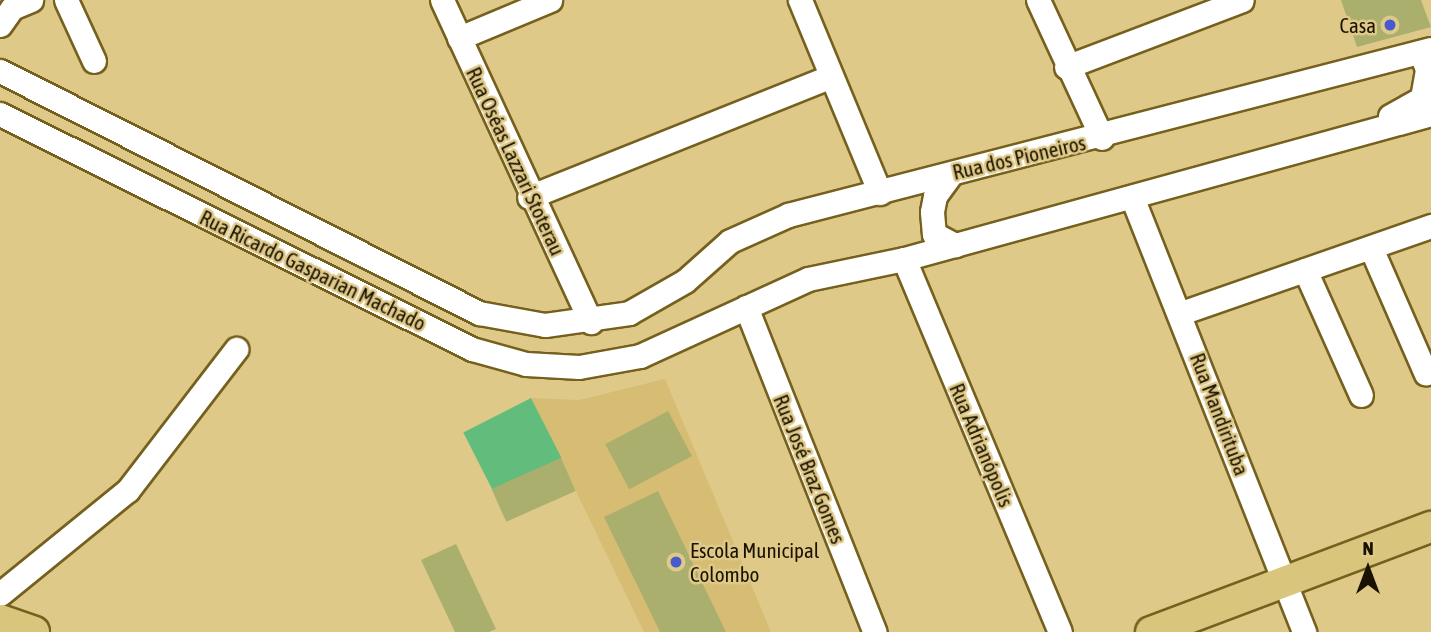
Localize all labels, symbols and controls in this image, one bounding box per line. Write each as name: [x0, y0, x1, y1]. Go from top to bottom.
place label: Casa: [1340, 12, 1376, 38]
marker: Casa: [1382, 17, 1398, 33]
street label: Rua Oséas Lazzari Stoterau: [461, 63, 571, 259]
street label: Rua dos Pioneiros: [950, 129, 1088, 185]
street label: Rua Ricardo Gasparian Machado: [196, 204, 430, 336]
street label: Rua Mandirituba: [1185, 349, 1255, 479]
street label: Rua Adrianópolis: [945, 379, 1019, 511]
street label: Rua José Braz Gomes: [769, 391, 851, 547]
north arrow: [1333, 534, 1403, 604]
place label: Escola Municipal Colombo: [690, 537, 819, 587]
text: N: [1362, 537, 1374, 559]
marker: Escola Municipal Colombo: [668, 554, 684, 570]

